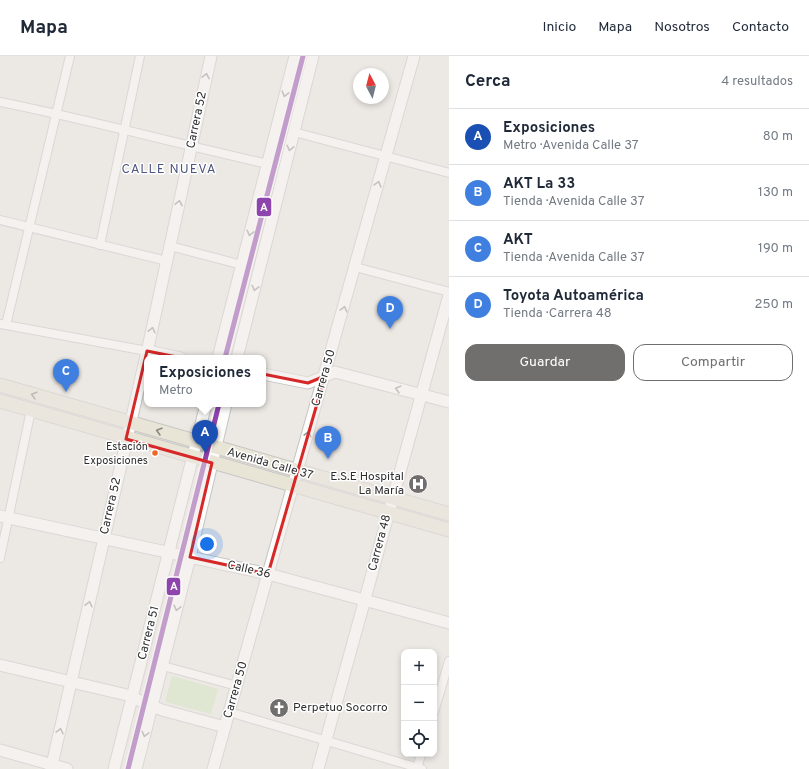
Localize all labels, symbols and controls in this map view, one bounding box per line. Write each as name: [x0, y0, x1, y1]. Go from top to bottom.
text: Mapa: [20, 16, 68, 40]
text: Inicio: [543, 19, 576, 36]
text: Mapa: [598, 19, 632, 36]
text: Nosotros: [654, 19, 710, 36]
text: Contacto: [732, 19, 789, 36]
north arrow: [353, 68, 389, 104]
text: Cerca: [465, 71, 511, 93]
one-way arrow: [202, 73, 210, 79]
text: 4 resultados: [721, 74, 793, 90]
street label: Carrera 52: [183, 90, 211, 150]
one-way arrow: [282, 91, 290, 97]
text: Exposiciones: [503, 119, 595, 138]
text: A: [473, 129, 483, 145]
text: 80 m: [763, 129, 793, 145]
text: Metro · Avenida Calle 37: [503, 138, 639, 154]
one-way arrow: [286, 144, 295, 151]
district label: CALLE NUEVA: [122, 162, 216, 178]
text: AKT La 33: [503, 175, 575, 194]
one-way arrow: [374, 180, 382, 187]
text: B: [474, 185, 482, 201]
text: 130 m: [758, 185, 793, 201]
text: Tienda · Avenida Calle 37: [503, 194, 645, 210]
line badge: A: [256, 197, 272, 217]
one-way arrow: [175, 200, 183, 206]
text: A: [260, 201, 268, 215]
one-way arrow: [246, 230, 254, 236]
text: AKT: [503, 231, 533, 250]
text: C: [474, 241, 482, 257]
text: 190 m: [758, 241, 793, 257]
text: Tienda · Avenida Calle 37: [503, 250, 645, 266]
one-way arrow: [251, 284, 260, 291]
text: Toyota Autoamérica: [503, 287, 644, 306]
pin: D: [377, 296, 403, 329]
text: D: [473, 297, 483, 313]
text: 250 m: [755, 297, 793, 313]
one-way arrow: [339, 306, 347, 312]
text: Tienda · Carrera 48: [503, 306, 612, 322]
one-way arrow: [147, 327, 155, 333]
button: Guardar: [465, 344, 625, 381]
button: Compartir: [633, 344, 793, 381]
street label: Carrera 50: [308, 348, 340, 408]
popup: [144, 355, 266, 407]
pin: C: [53, 359, 79, 392]
text: Exposiciones: [159, 364, 251, 383]
text: Metro: [159, 383, 193, 399]
one-way arrow: [395, 385, 401, 393]
one-way arrow: [31, 391, 38, 400]
pin: A: [192, 420, 218, 453]
pin: B: [315, 426, 341, 459]
one-way arrow: [156, 427, 163, 436]
one-way arrow: [303, 431, 312, 438]
place label: Estación Exposiciones: [84, 440, 148, 468]
street label: Avenida Calle 37: [225, 444, 315, 484]
marker: Estación Exposiciones: [150, 448, 160, 458]
place label: E.S.E Hospital La María: [330, 469, 404, 499]
hospital icon: E.S.E Hospital La María: [407, 473, 429, 495]
street label: Carrera 52: [97, 476, 125, 536]
street label: Carrera 48: [365, 513, 395, 573]
your location: [197, 534, 217, 554]
street label: Calle 36: [226, 557, 272, 583]
line badge: A: [166, 577, 181, 596]
text: A: [170, 580, 178, 594]
one-way arrow: [84, 601, 92, 607]
street label: Carrera 51: [135, 604, 163, 662]
one-way arrow: [174, 605, 182, 611]
map controls: [401, 649, 437, 757]
button: +: [401, 649, 437, 685]
street label: Carrera 50: [220, 660, 252, 720]
button: −: [401, 685, 437, 721]
church icon: Perpetuo Socorro: [268, 697, 290, 719]
place label: Perpetuo Socorro: [293, 700, 388, 716]
button: locate: [401, 721, 437, 757]
one-way arrow: [55, 728, 63, 734]
one-way arrow: [141, 731, 149, 737]

